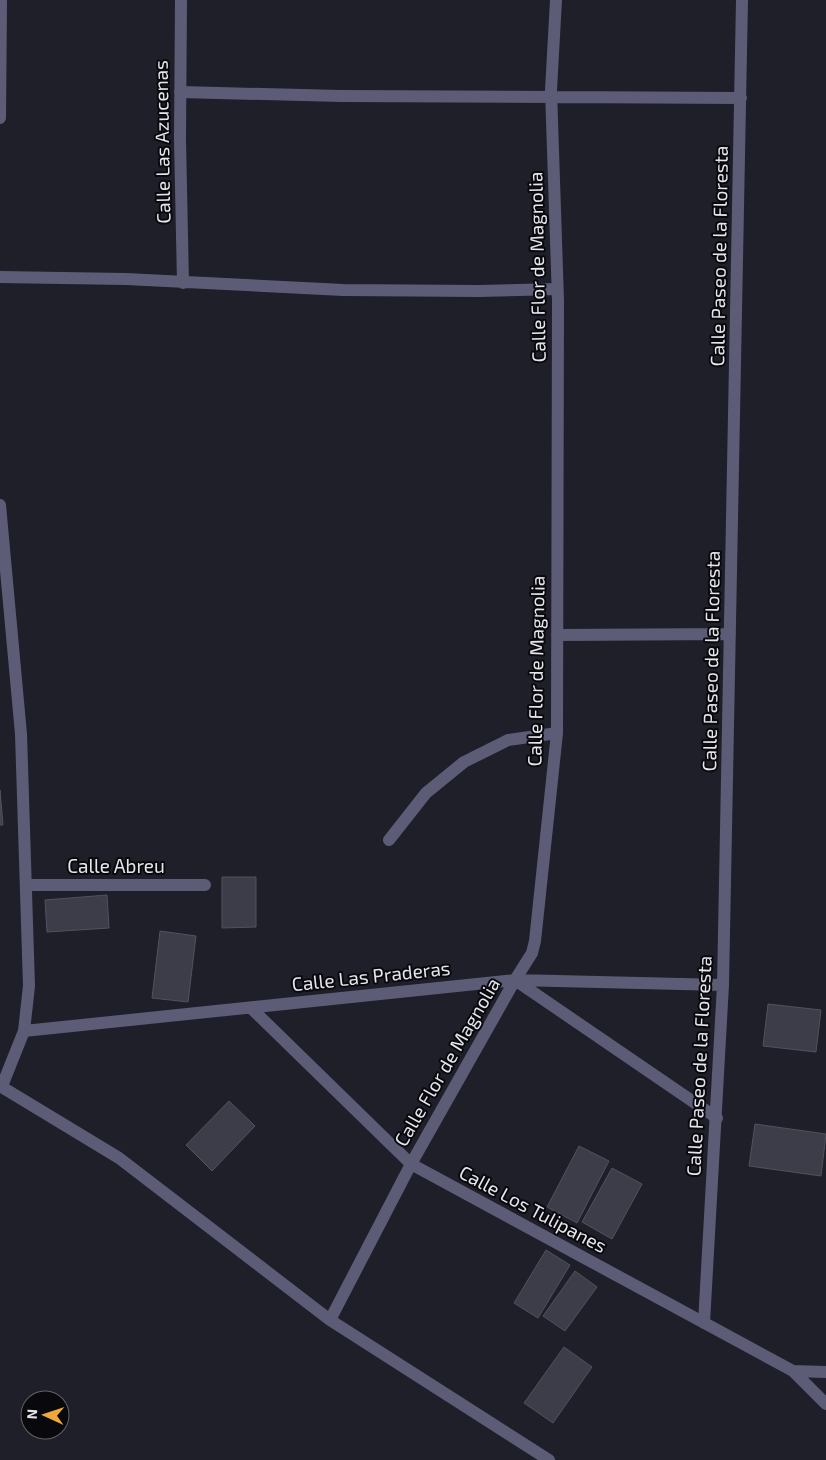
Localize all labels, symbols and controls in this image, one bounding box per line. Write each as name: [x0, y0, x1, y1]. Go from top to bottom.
street label: Calle Las Azucenas: [149, 60, 174, 224]
street label: Calle Paseo de la Floresta: [705, 145, 732, 367]
street label: Calle Flor de Magnolia: [523, 171, 550, 363]
street label: Calle Paseo de la Floresta: [697, 550, 724, 772]
street label: Calle Flor de Magnolia: [522, 575, 549, 767]
street label: Calle Abreu: [67, 854, 165, 877]
street label: Calle Paseo de la Floresta: [681, 955, 716, 1177]
street label: Calle Las Praderas: [291, 956, 451, 995]
street label: Calle Flor de Magnolia: [389, 973, 504, 1150]
street label: Calle Los Tulipanes: [456, 1160, 611, 1257]
north arrow: [20, 1390, 70, 1440]
text: N: [23, 1409, 40, 1420]

